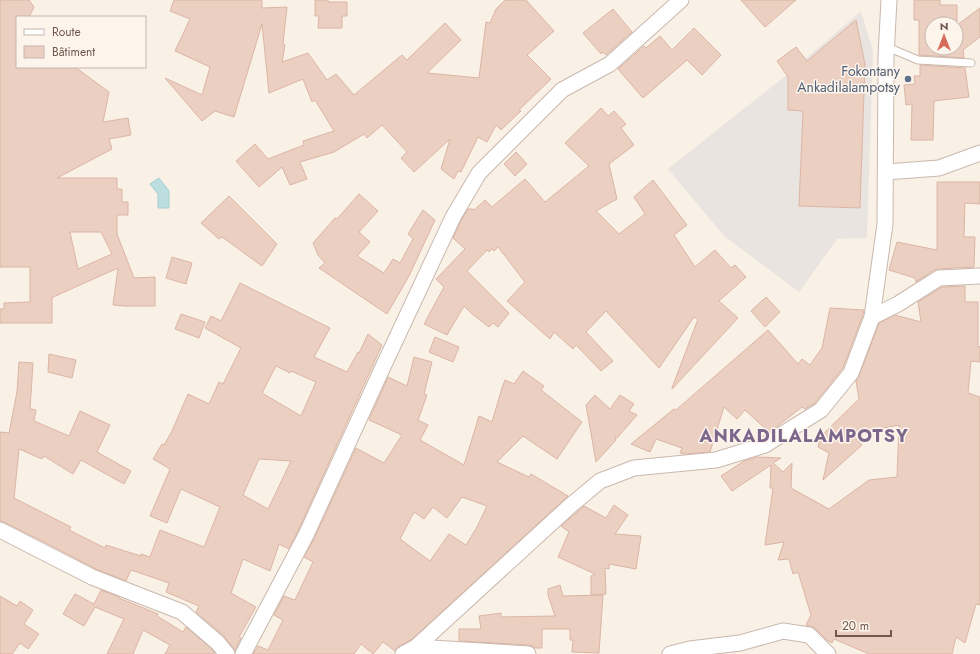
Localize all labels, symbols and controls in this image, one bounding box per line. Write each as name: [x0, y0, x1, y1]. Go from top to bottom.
legend: [16, 16, 146, 68]
north arrow: [924, 16, 964, 56]
text: N: [940, 18, 948, 34]
text: Route: [52, 23, 81, 41]
text: Bâtiment: [52, 43, 95, 61]
place label: Fokontany Ankadilalampotsy: [797, 61, 901, 97]
marker: Fokontany Ankadilalampotsy: [903, 74, 913, 84]
district label: ANKADILALAMPOTSY: [698, 423, 909, 449]
scale bar: [836, 612, 891, 638]
text: 20 m: [842, 617, 869, 635]

